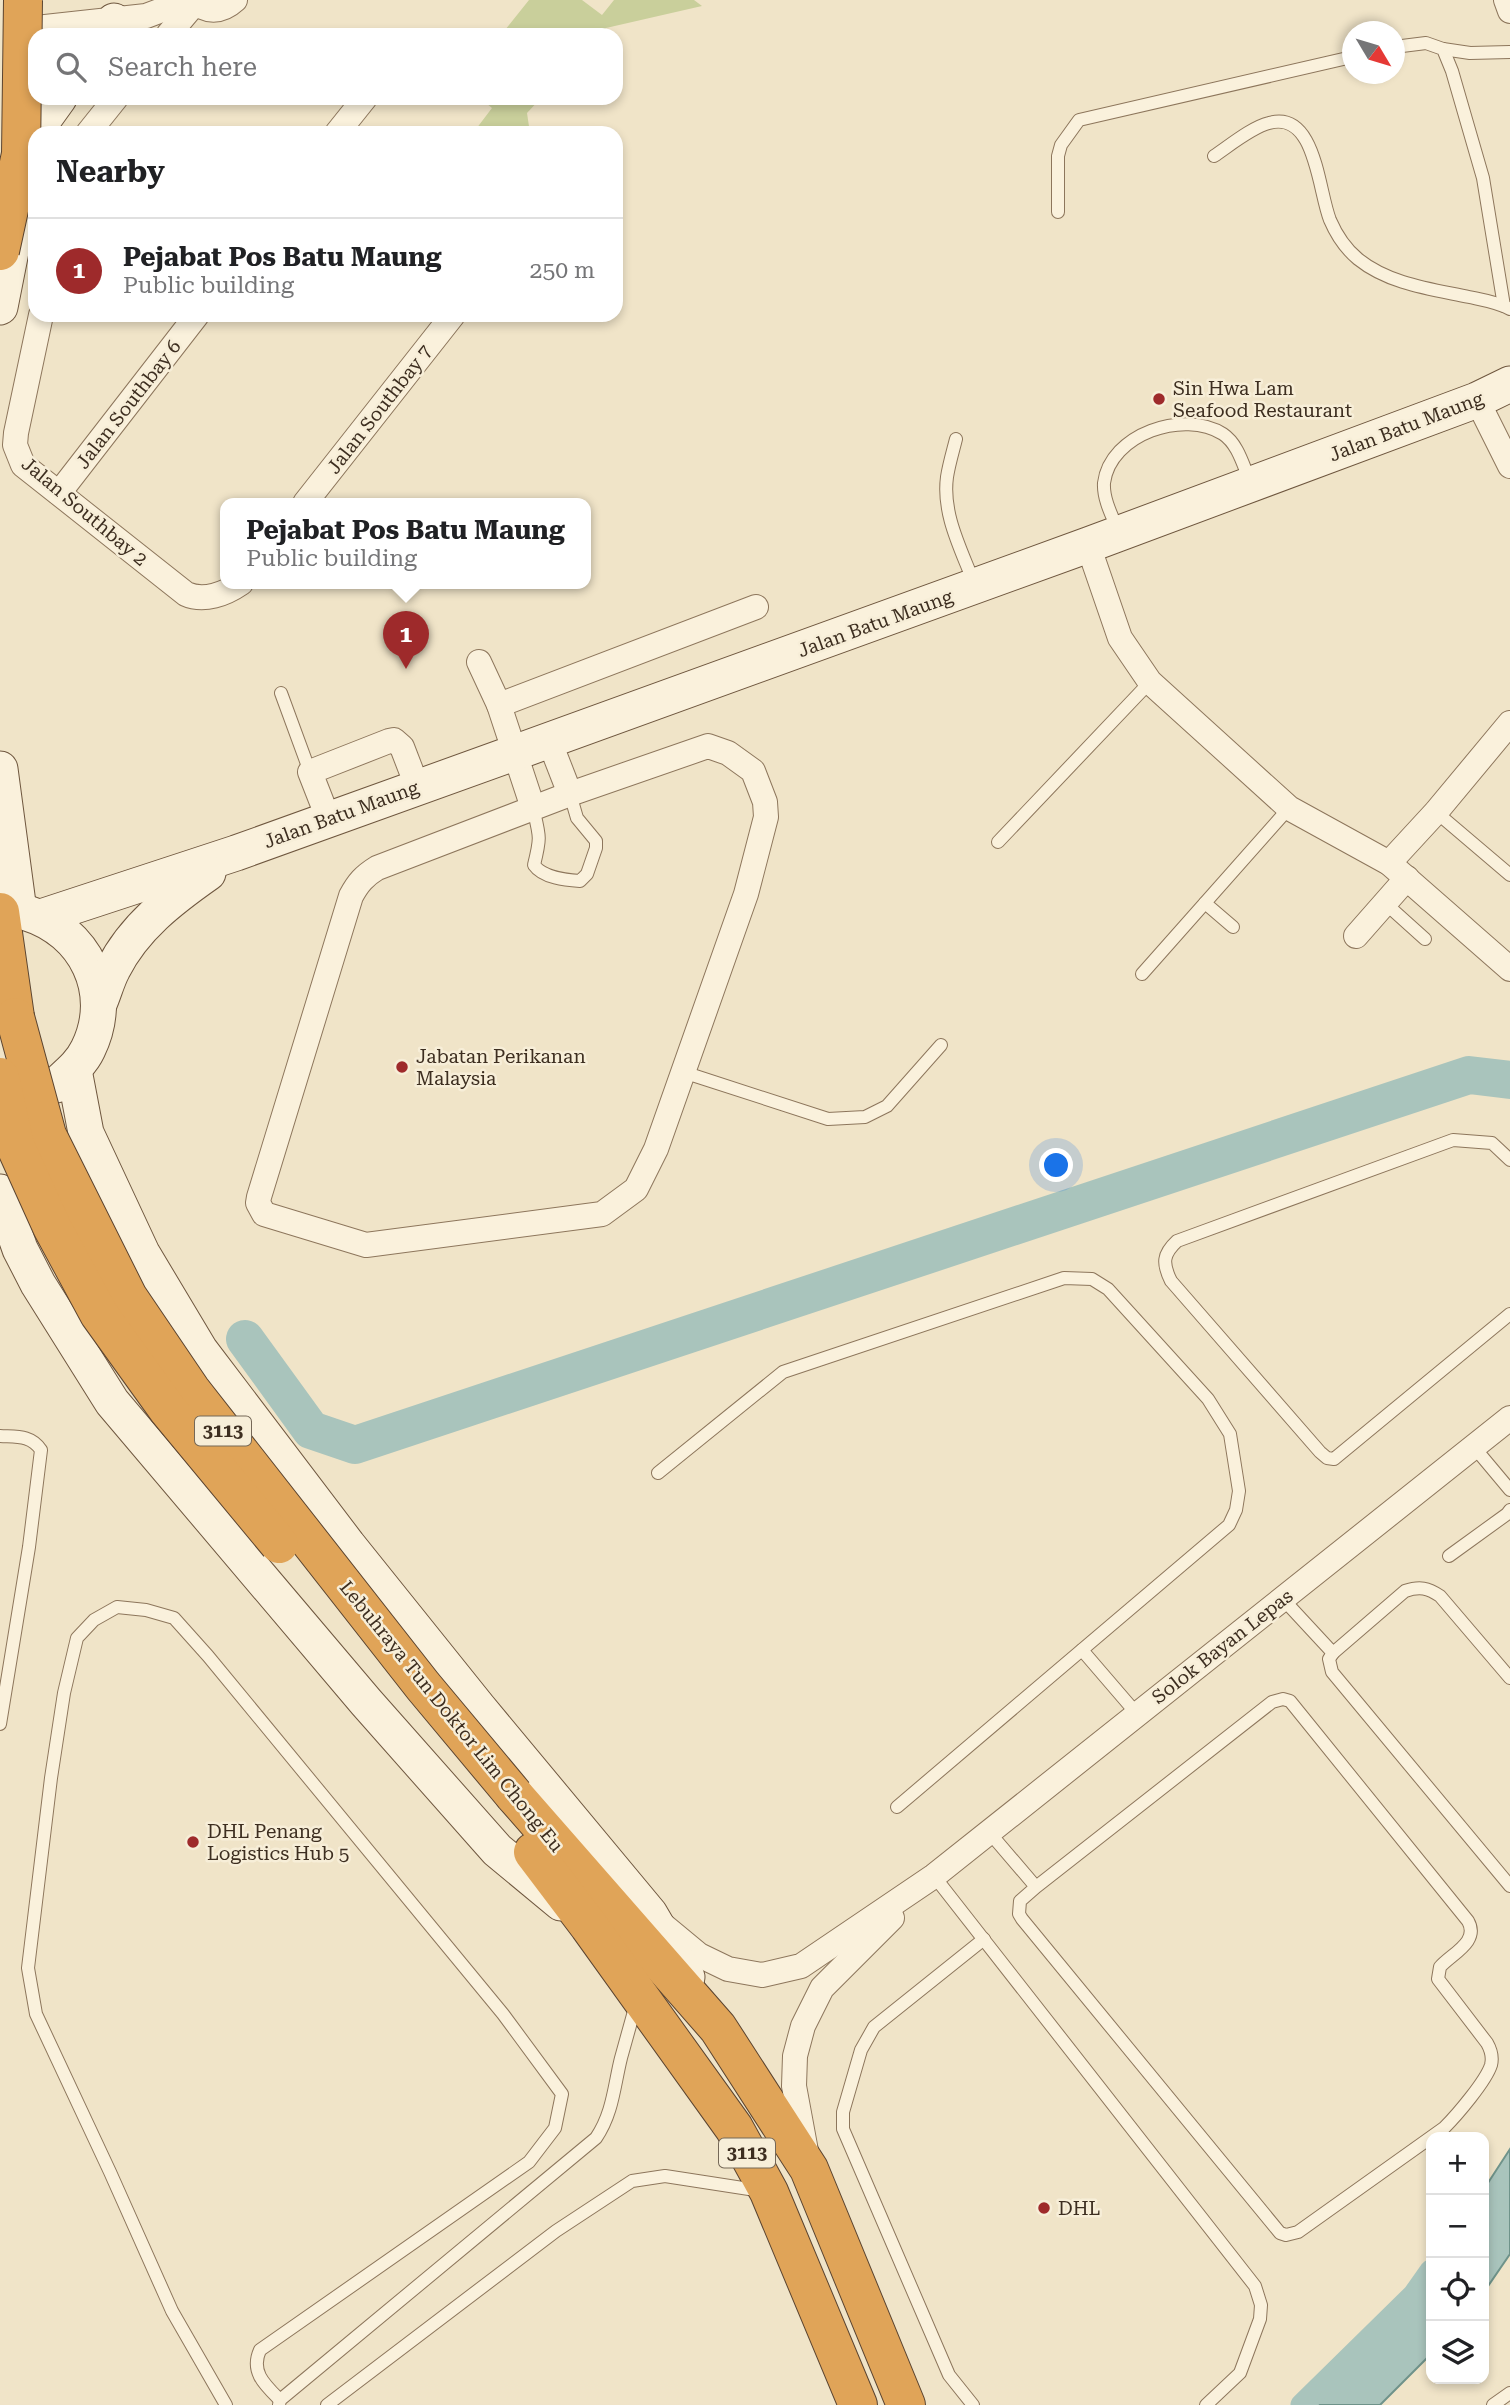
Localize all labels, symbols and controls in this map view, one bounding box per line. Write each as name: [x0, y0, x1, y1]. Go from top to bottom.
north arrow: [1342, 21, 1405, 84]
search box: [28, 28, 623, 105]
icon: search: [52, 48, 90, 86]
text: Search here: [108, 52, 257, 82]
text: Nearby: [56, 154, 165, 189]
text: Pejabat Pos Batu Maung: [123, 242, 442, 272]
text: 1: [73, 257, 85, 284]
text: 250 m: [530, 257, 595, 284]
text: Public building: [123, 272, 294, 299]
street label: Jalan Southbay 6: [71, 335, 186, 473]
street label: Jalan Southbay 7: [322, 340, 437, 478]
place label: Sin Hwa Lam Seafood Restaurant: [1173, 377, 1352, 422]
street label: Jalan Batu Maung: [1326, 386, 1487, 466]
marker: Sin Hwa Lam Seafood Restaurant: [1151, 391, 1167, 407]
street label: Jalan Southbay 2: [17, 452, 152, 571]
popup: [220, 498, 591, 589]
text: Pejabat Pos Batu Maung: [246, 515, 565, 545]
text: Public building: [246, 545, 417, 572]
street label: Jalan Batu Maung: [795, 585, 956, 662]
pin: 1: [383, 611, 429, 669]
street label: Jalan Batu Maung: [261, 776, 422, 853]
place label: Jabatan Perikanan Malaysia: [416, 1045, 586, 1090]
marker: Jabatan Perikanan Malaysia: [394, 1059, 410, 1075]
your location: [1039, 1148, 1073, 1182]
road number: 3113: [195, 1416, 251, 1446]
street label: Lebuhraya Tun Doktor Lim Chong Eu: [335, 1576, 568, 1857]
street label: Solok Bayan Lepas: [1147, 1584, 1297, 1709]
place label: DHL Penang Logistics Hub 5: [207, 1820, 349, 1865]
marker: DHL Penang Logistics Hub 5: [185, 1834, 201, 1850]
map controls: [1426, 2132, 1489, 2384]
button: +: [1426, 2132, 1489, 2195]
road number: 3113: [719, 2138, 775, 2168]
button: −: [1426, 2195, 1489, 2258]
place label: DHL: [1058, 2197, 1100, 2220]
marker: DHL: [1036, 2200, 1052, 2216]
button: locate: [1426, 2258, 1489, 2321]
button: layers: [1426, 2321, 1489, 2384]

